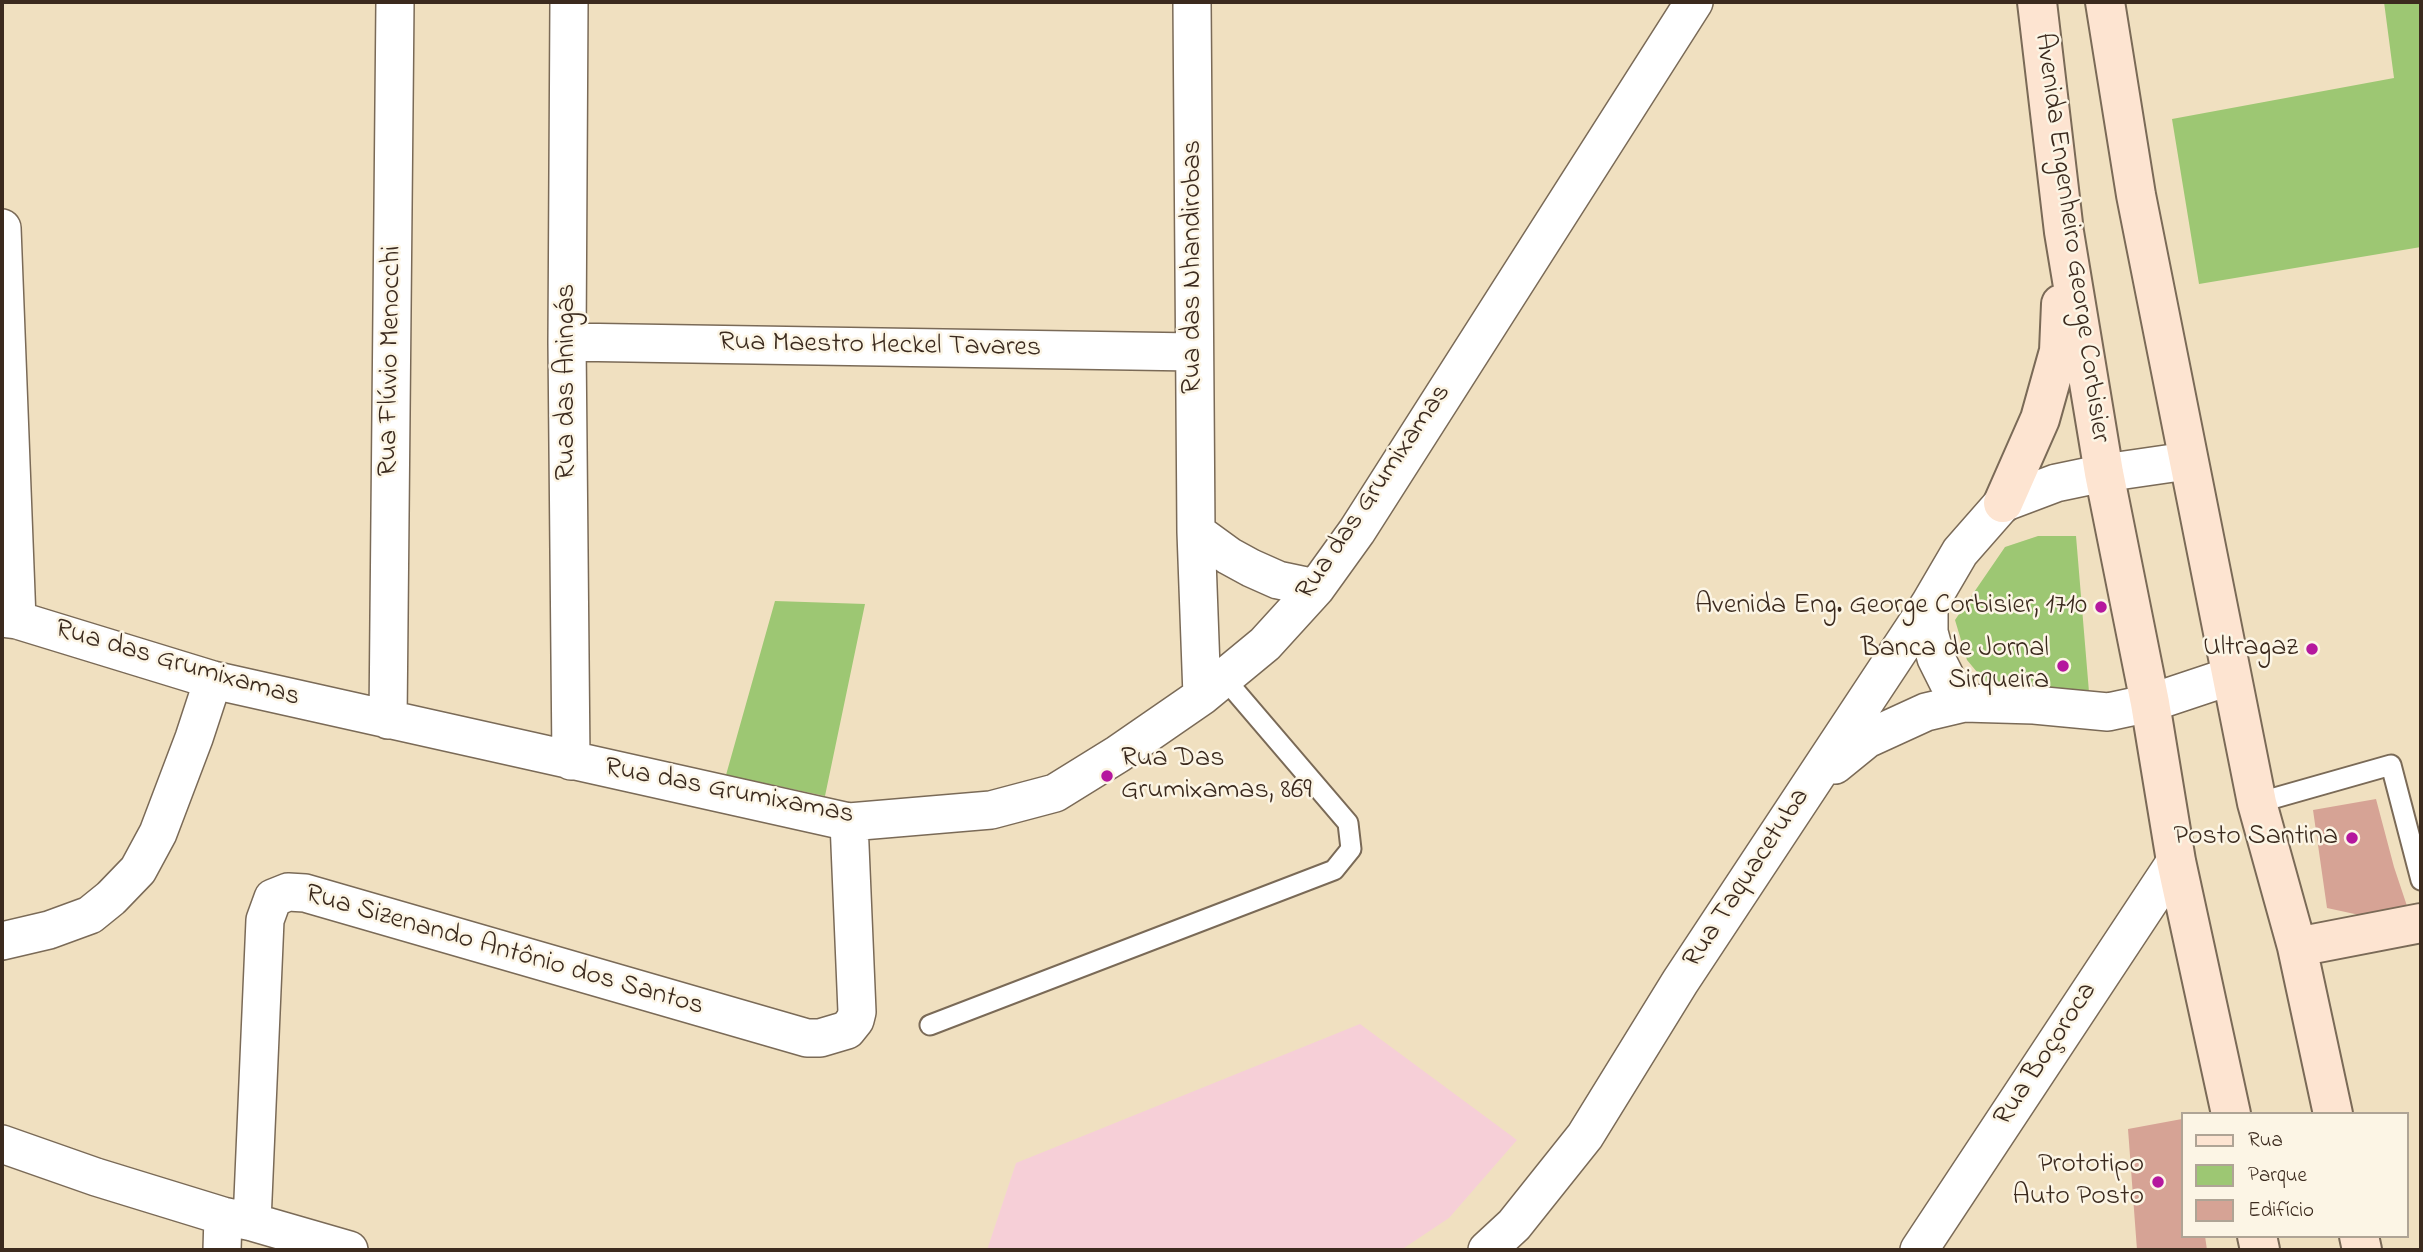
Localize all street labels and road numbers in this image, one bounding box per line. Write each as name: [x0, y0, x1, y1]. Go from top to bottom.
street label: Avenida Engenheiro George Corbisier: [2025, 31, 2115, 445]
street label: Rua das Nhandirobas: [1177, 140, 1211, 394]
street label: Rua Flúvio Menocchi: [373, 245, 411, 477]
street label: Rua das Aningás: [551, 284, 585, 480]
street label: Rua Maestro Heckel Tavares: [719, 327, 1041, 367]
street label: Rua das Grumixamas: [1290, 379, 1460, 607]
street label: Rua das Grumixamas: [51, 614, 303, 716]
street label: Rua das Grumixamas: [601, 752, 857, 834]
street label: Rua Taquacetuba: [1677, 783, 1819, 975]
street label: Rua Sizenando Antônio dos Santos: [301, 879, 707, 1025]
street label: Rua Boçoroca: [1988, 977, 2106, 1133]

